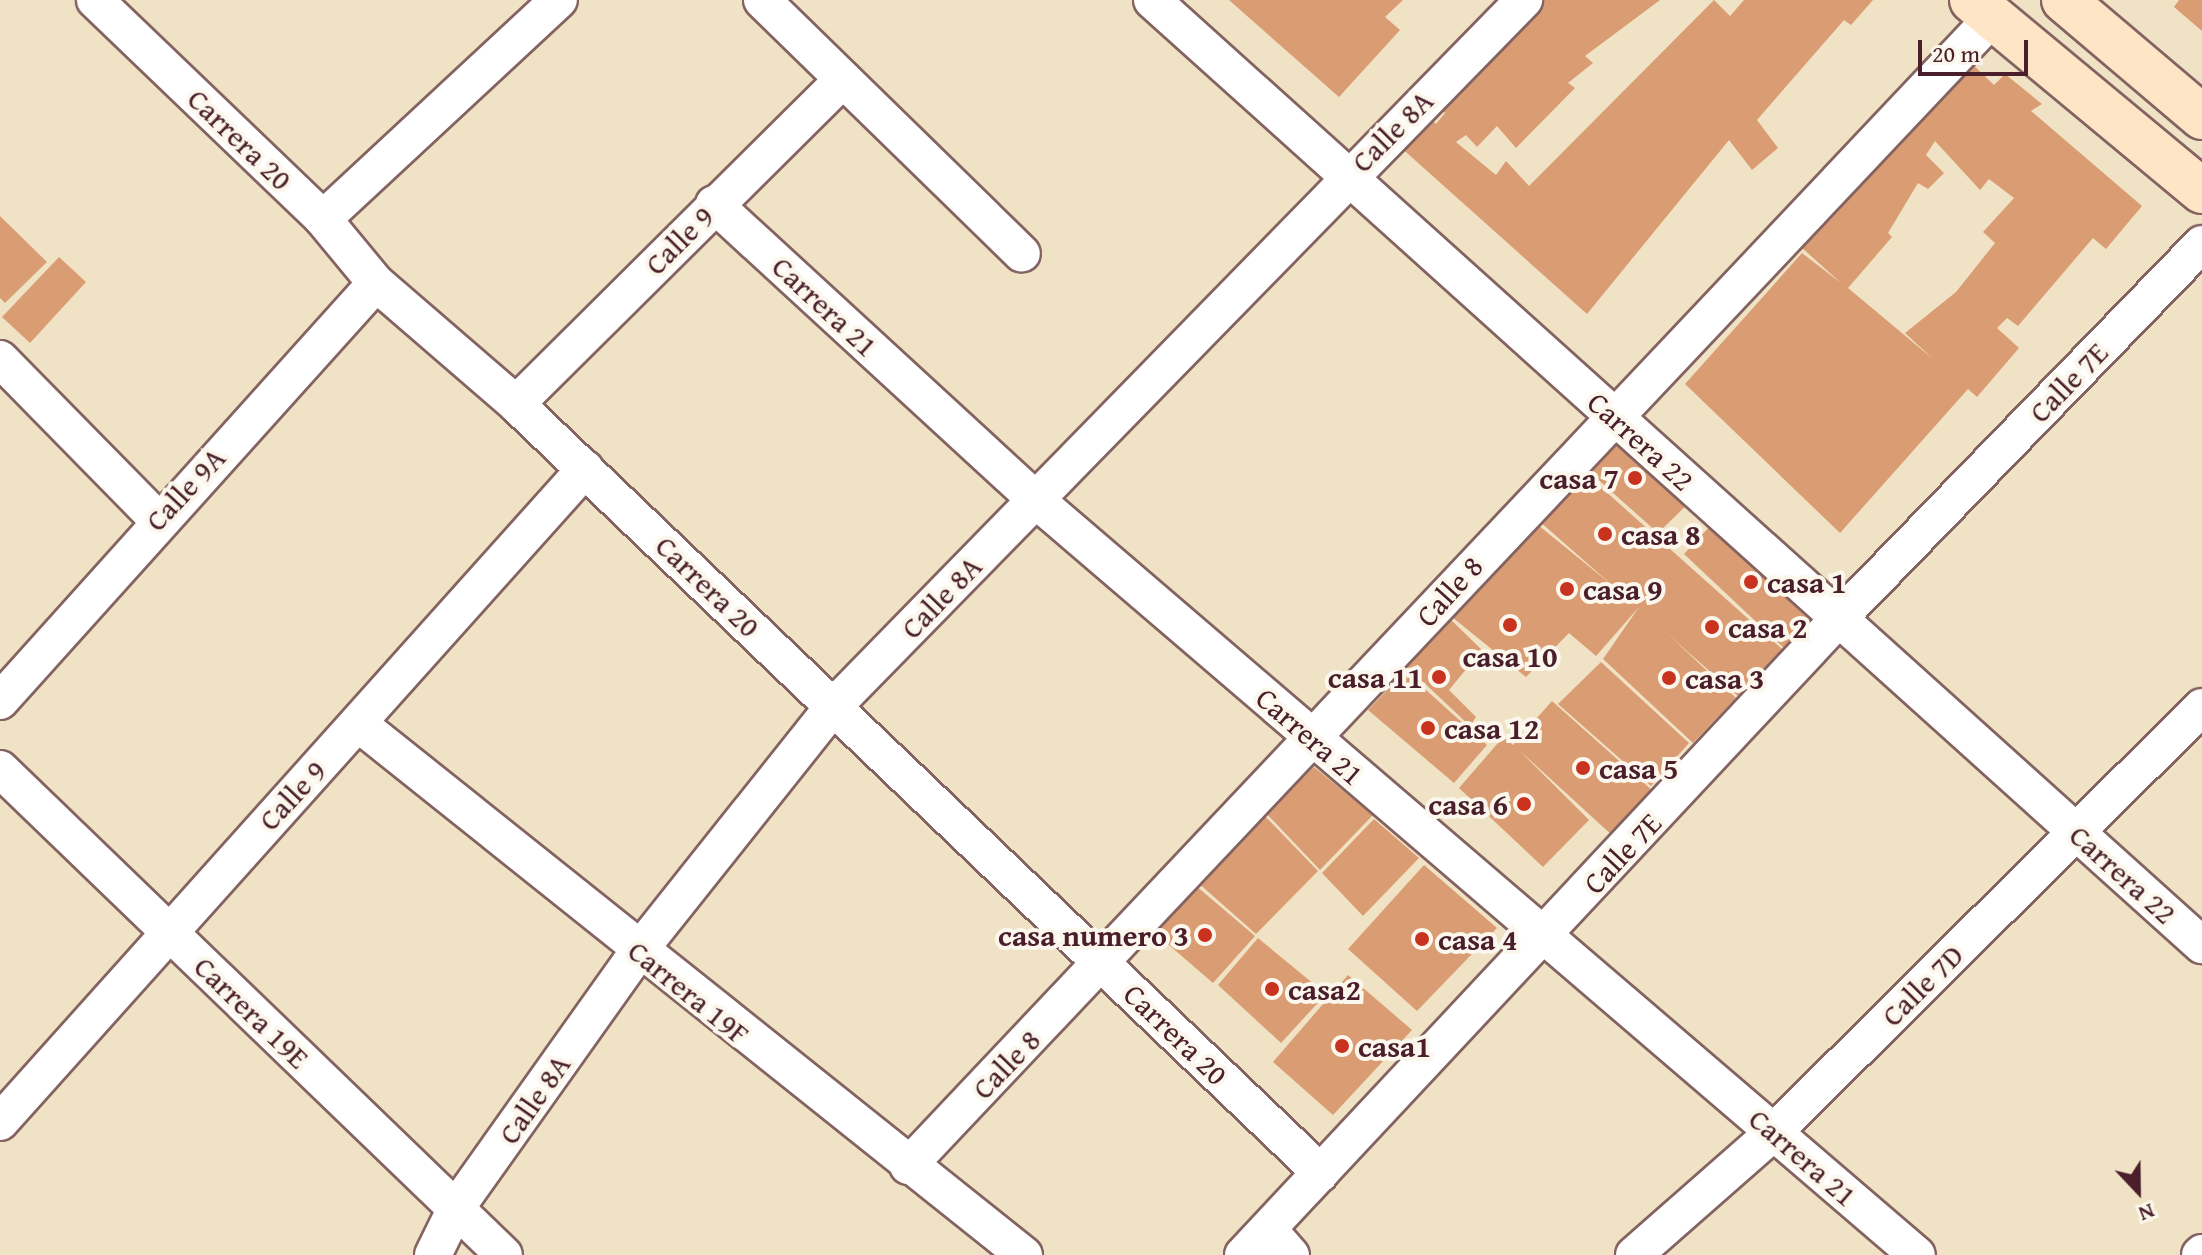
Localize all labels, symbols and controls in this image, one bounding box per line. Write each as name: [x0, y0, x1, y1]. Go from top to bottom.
scale bar: [1922, 24, 2032, 74]
text: 20 m: [1932, 36, 1980, 71]
street label: Carrera 20: [181, 81, 299, 197]
street label: Calle 8A: [1344, 83, 1440, 179]
street label: Calle 9: [637, 198, 721, 282]
street label: Carrera 21: [765, 248, 885, 364]
street label: Calle 7E: [2021, 334, 2115, 430]
street label: Carrera 22: [1580, 384, 1702, 498]
street label: Calle 9A: [138, 440, 232, 538]
place label: casa 7: [1539, 460, 1619, 496]
marker: casa 7: [1626, 469, 1644, 487]
place label: casa 8: [1621, 516, 1701, 552]
marker: casa 8: [1596, 525, 1614, 543]
street label: Carrera 20: [649, 528, 767, 644]
street label: Calle 8A: [893, 548, 989, 646]
street label: Calle 8: [1408, 548, 1490, 634]
place label: casa 1: [1767, 564, 1847, 600]
place label: casa 9: [1583, 571, 1663, 607]
marker: casa 1: [1742, 573, 1760, 591]
marker: casa 9: [1558, 580, 1576, 598]
place label: casa 2: [1728, 609, 1808, 645]
marker: casa 10: [1501, 616, 1519, 634]
marker: casa 2: [1703, 618, 1721, 636]
place label: casa 10: [1462, 638, 1558, 674]
place label: casa 11: [1328, 659, 1423, 695]
place label: casa 3: [1685, 660, 1765, 696]
marker: casa 11: [1430, 668, 1448, 686]
marker: casa 3: [1660, 669, 1678, 687]
street label: Carrera 21: [1249, 680, 1371, 792]
place label: casa 12: [1444, 710, 1539, 746]
marker: casa 12: [1419, 719, 1437, 737]
place label: casa 5: [1599, 750, 1679, 786]
street label: Calle 9: [251, 753, 333, 837]
marker: casa 5: [1574, 759, 1592, 777]
place label: casa 6: [1428, 786, 1508, 822]
marker: casa 6: [1515, 795, 1533, 813]
street label: Calle 7E: [1576, 805, 1668, 901]
street label: Carrera 22: [2062, 817, 2184, 931]
place label: casa numero 3: [998, 917, 1189, 953]
place label: casa 4: [1438, 921, 1518, 957]
marker: casa numero 3: [1196, 926, 1214, 944]
marker: casa 4: [1413, 930, 1431, 948]
street label: Carrera 19F: [621, 932, 757, 1052]
street label: Calle 7D: [1874, 937, 1970, 1033]
street label: Carrera 19E: [187, 948, 317, 1076]
place label: casa2: [1288, 971, 1361, 1007]
street label: Carrera 20: [1117, 976, 1235, 1092]
marker: casa2: [1263, 980, 1281, 998]
street label: Calle 8: [964, 1022, 1048, 1106]
place label: casa1: [1358, 1028, 1431, 1064]
marker: casa1: [1333, 1037, 1351, 1055]
street label: Calle 8A: [490, 1047, 578, 1151]
street label: Carrera 21: [1742, 1101, 1864, 1213]
north arrow: [2098, 1151, 2178, 1231]
text: N: [2134, 1196, 2160, 1231]

